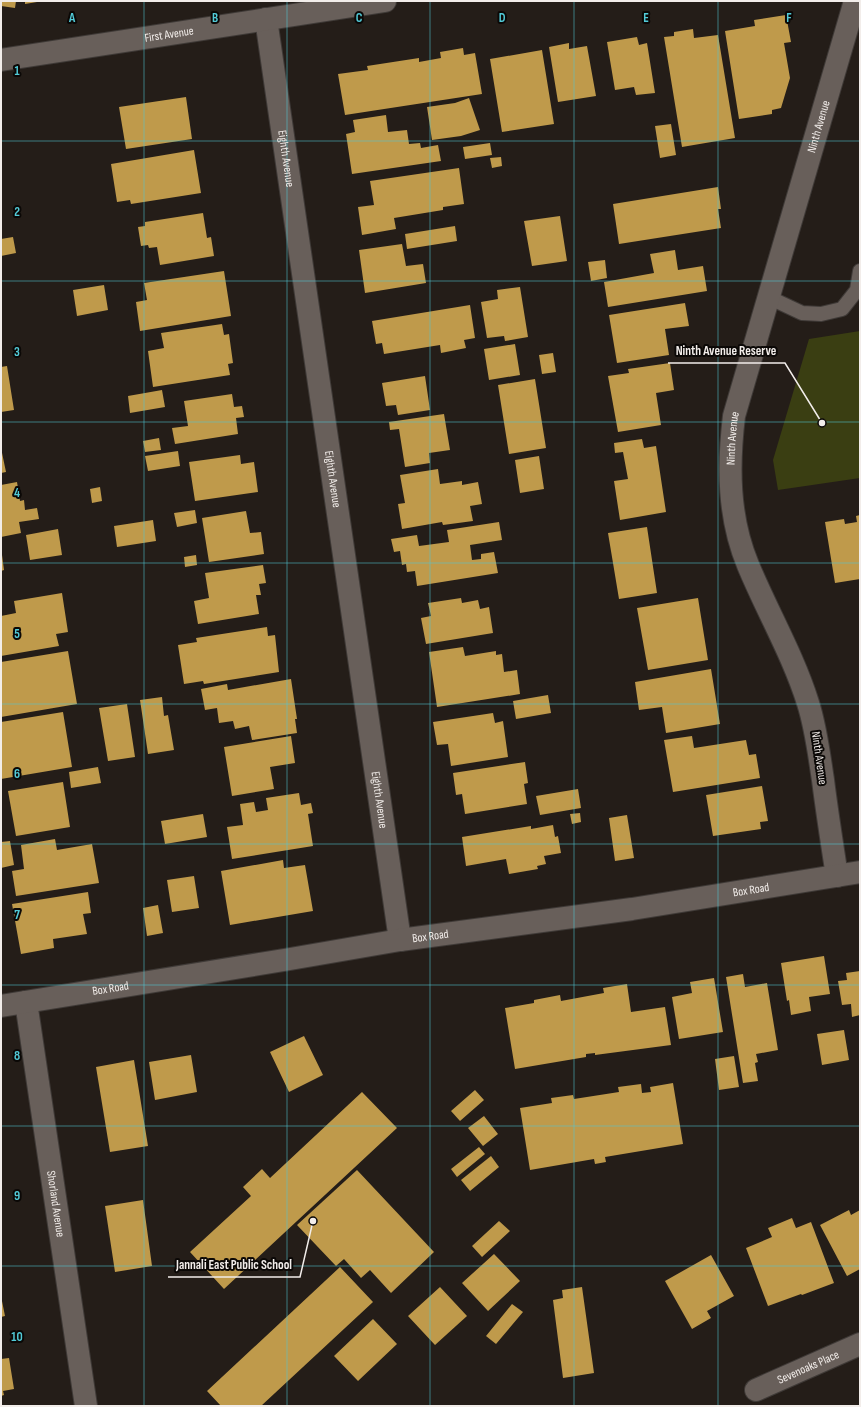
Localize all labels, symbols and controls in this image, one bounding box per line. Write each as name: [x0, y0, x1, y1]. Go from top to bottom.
text: A: [68, 10, 76, 26]
text: B: [212, 10, 218, 26]
text: C: [356, 10, 363, 26]
text: D: [499, 10, 506, 26]
text: E: [643, 10, 649, 26]
text: F: [786, 10, 792, 26]
street label: First Avenue: [143, 23, 195, 45]
text: 1: [14, 63, 20, 79]
street label: Ninth Avenue: [804, 98, 833, 154]
street label: Eighth Avenue: [275, 129, 298, 188]
text: 2: [14, 204, 20, 220]
callout: Ninth Avenue Reserve: [668, 338, 785, 363]
text: Ninth Avenue Reserve: [676, 343, 777, 359]
text: 3: [14, 344, 20, 360]
street label: Ninth Avenue: [723, 410, 742, 465]
street label: Eighth Avenue: [321, 450, 345, 509]
text: 4: [14, 485, 20, 501]
text: 5: [14, 626, 20, 642]
street label: Ninth Avenue: [808, 730, 830, 786]
text: 6: [14, 766, 20, 782]
street label: Eighth Avenue: [368, 770, 391, 829]
street label: Box Road: [732, 879, 770, 900]
text: 7: [14, 907, 20, 923]
street label: Box Road: [411, 926, 449, 946]
street label: Box Road: [91, 978, 130, 999]
text: 8: [14, 1048, 20, 1064]
street label: Shorland Avenue: [44, 1170, 68, 1238]
text: 9: [14, 1188, 20, 1204]
callout: Jannali East Public School: [168, 1252, 300, 1277]
text: Jannali East Public School: [175, 1257, 292, 1273]
text: 10: [11, 1329, 23, 1345]
street label: Sevenoaks Place: [775, 1347, 842, 1387]

